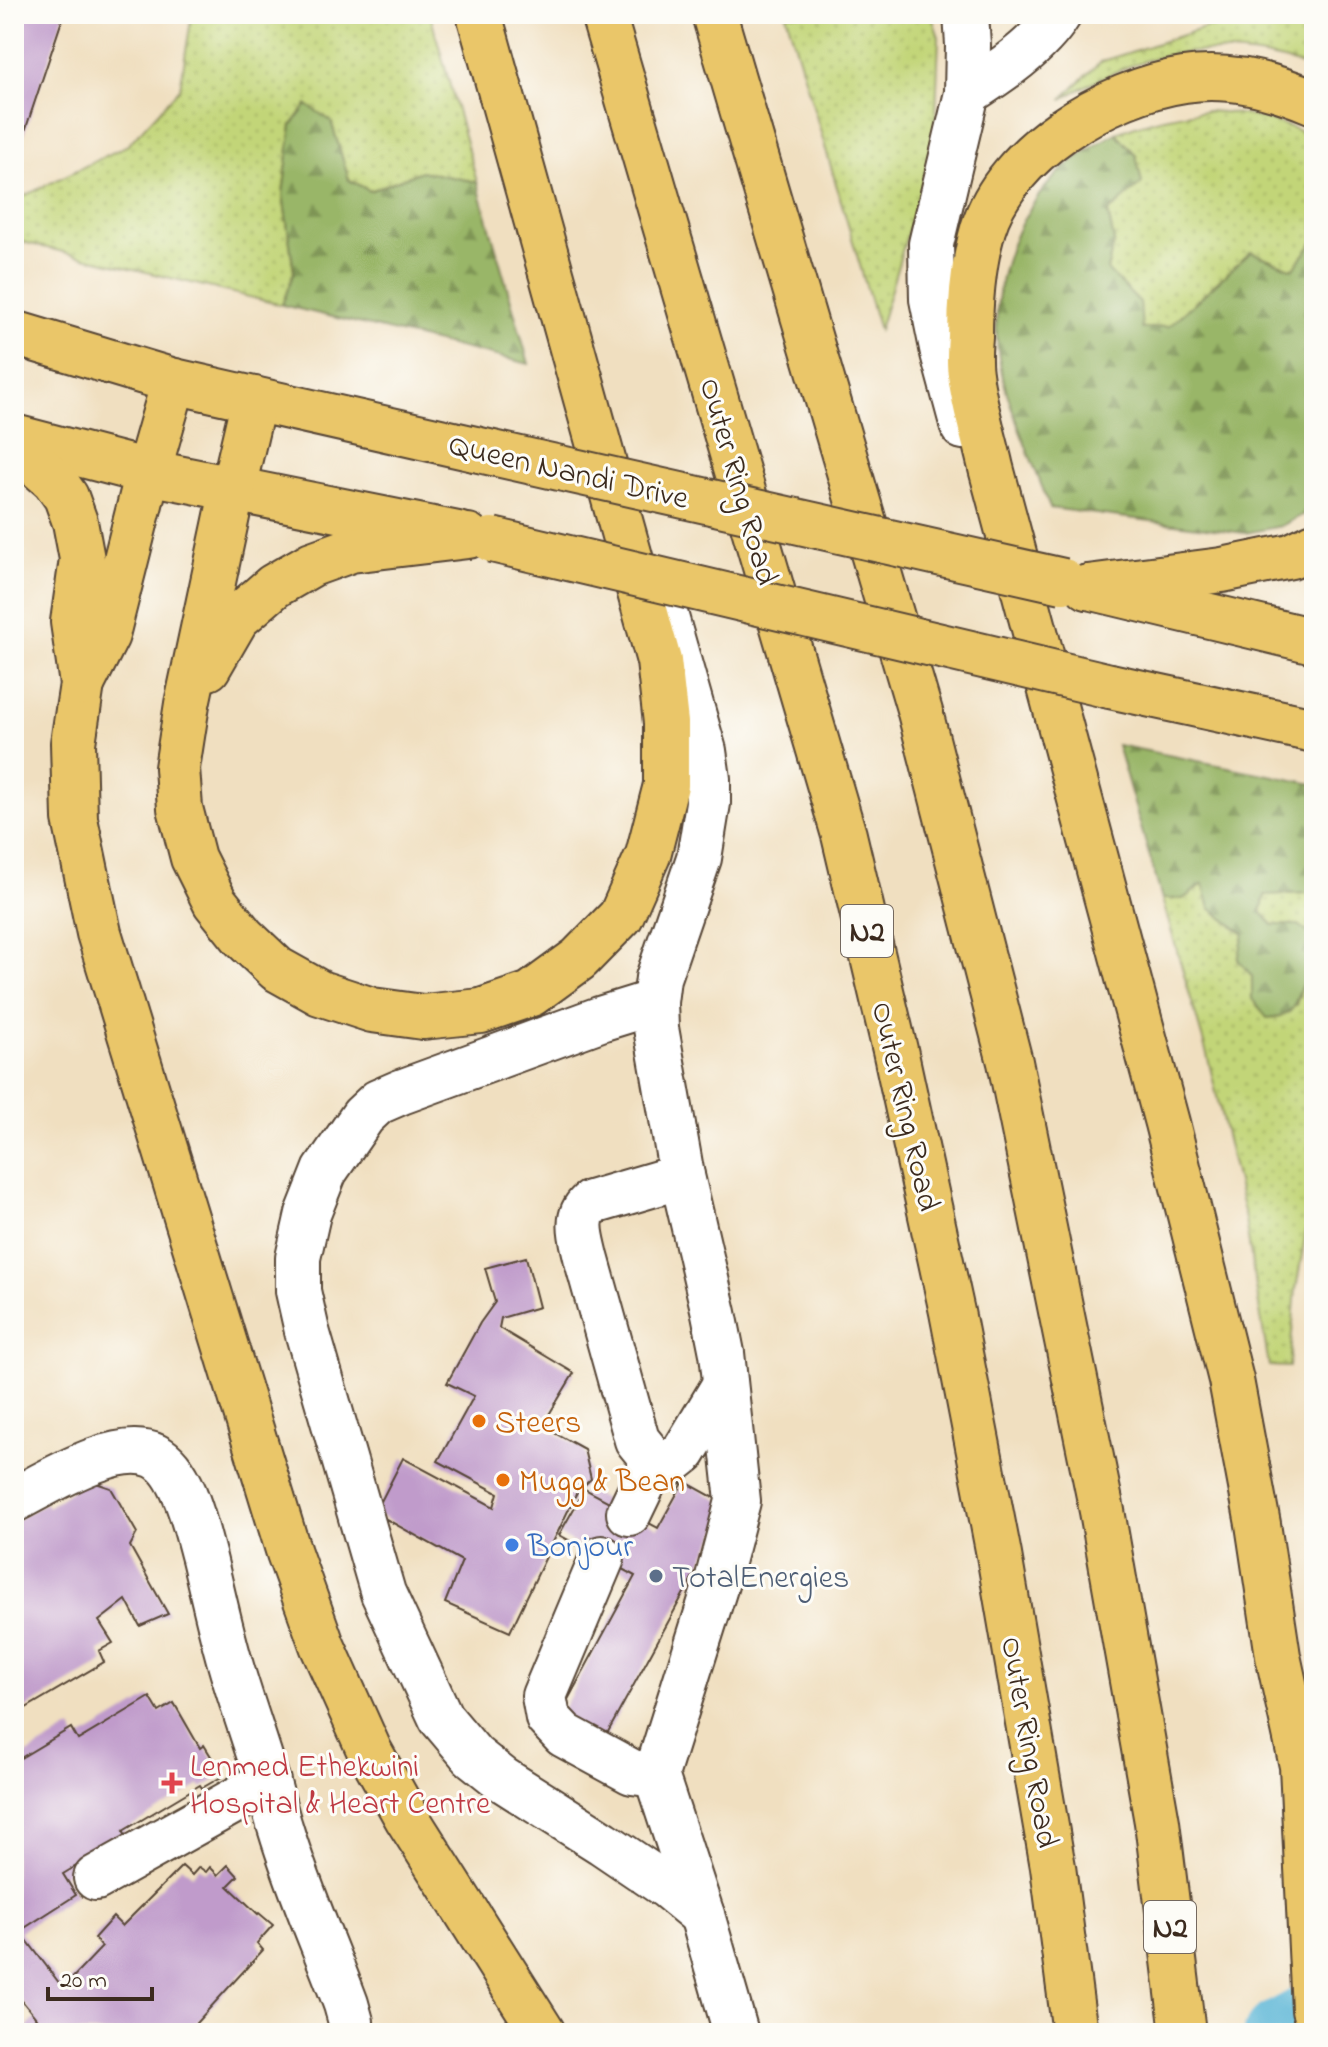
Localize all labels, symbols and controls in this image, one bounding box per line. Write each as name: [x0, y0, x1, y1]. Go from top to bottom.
street label: Outer Ring Road: [685, 373, 789, 591]
street label: Queen Nandi Drive: [444, 423, 693, 524]
road number: N2: [841, 905, 893, 957]
street label: Outer Ring Road: [857, 997, 951, 1216]
place label: Steers: [495, 1401, 581, 1448]
marker: Steers: [470, 1412, 488, 1430]
place label: Mugg & Bean: [519, 1460, 685, 1507]
marker: Mugg & Bean: [494, 1471, 512, 1489]
place label: Bonjour: [527, 1525, 633, 1572]
marker: Bonjour: [503, 1536, 521, 1554]
place label: TotalEnergies: [672, 1556, 849, 1603]
marker: TotalEnergies: [647, 1567, 665, 1585]
street label: Outer Ring Road: [986, 1633, 1069, 1852]
place label: Lenmed Ethekwini Hospital & Heart Centre: [190, 1745, 491, 1829]
marker: Lenmed Ethekwini Hospital & Heart Centre: [161, 1772, 183, 1794]
road number: N2: [1144, 1901, 1196, 1953]
scale bar: [48, 1951, 152, 2001]
text: 20 m: [60, 1964, 107, 1999]

